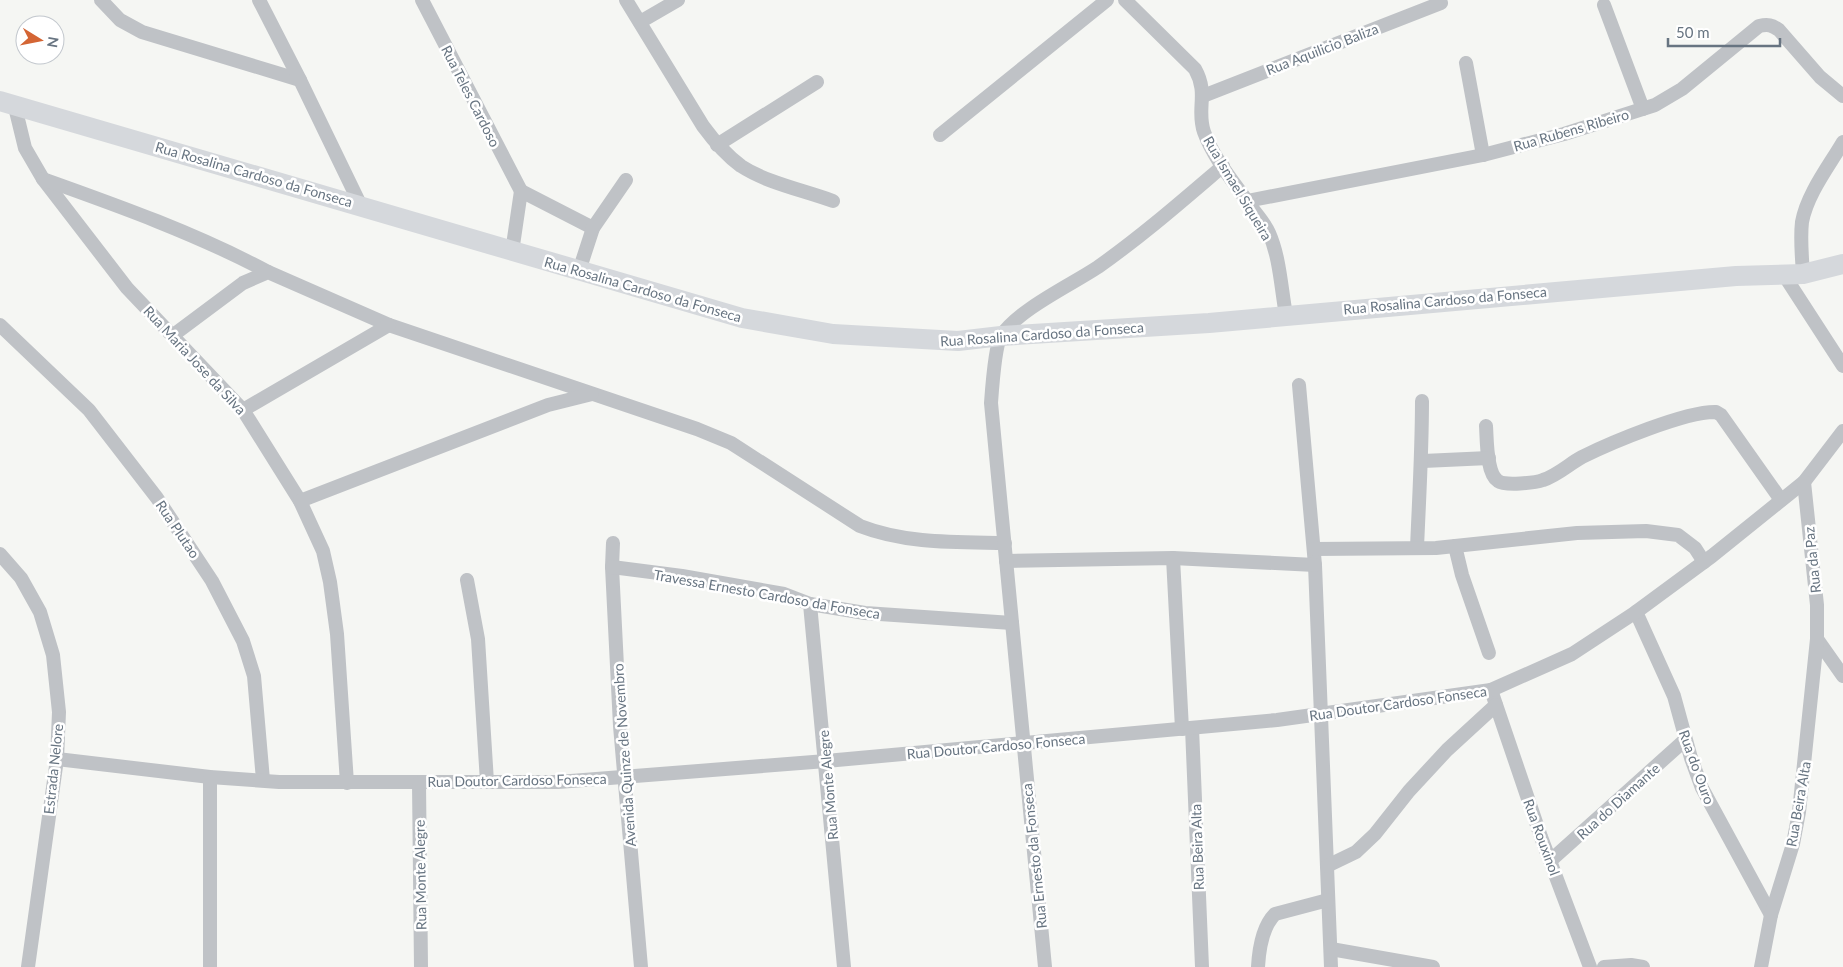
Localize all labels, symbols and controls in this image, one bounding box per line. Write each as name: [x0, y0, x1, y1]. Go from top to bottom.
north arrow: [15, 15, 65, 65]
scale bar: [1668, 15, 1780, 47]
street label: Rua Aquilicio Baliza: [1264, 20, 1381, 78]
text: 50 m: [1676, 23, 1710, 41]
text: N: [44, 36, 63, 49]
street label: Rua Teles Cardoso: [438, 42, 504, 150]
street label: Rua Rubens Ribeiro: [1511, 105, 1631, 155]
street label: Rua Ismael Siqueira: [1200, 133, 1276, 243]
street label: Rua Rosalina Cardoso da Fonseca: [154, 138, 355, 210]
street label: Rua Rosalina Cardoso da Fonseca: [543, 253, 744, 325]
street label: Rua Rosalina Cardoso da Fonseca: [1343, 283, 1547, 317]
street label: Rua Maria Jose da Silva: [140, 302, 250, 418]
street label: Rua Rosalina Cardoso da Fonseca: [940, 318, 1144, 350]
street label: Rua Plutao: [152, 497, 204, 561]
street label: Rua da Paz: [1800, 526, 1824, 594]
street label: Travessa Ernesto Cardoso da Fonseca: [653, 566, 881, 622]
street label: Avenida Quinze de Novembro: [609, 663, 639, 847]
street label: Rua Doutor Cardoso Fonseca: [1308, 682, 1488, 724]
street label: Estrada Nelore: [40, 723, 66, 815]
street label: Rua do Ouro: [1676, 728, 1718, 807]
street label: Rua Monte Alegre: [815, 729, 841, 841]
street label: Rua Doutor Cardoso Fonseca: [906, 730, 1086, 762]
street label: Rua do Diamante: [1573, 759, 1663, 843]
street label: Rua Beira Alta: [1782, 760, 1814, 848]
street label: Rua Doutor Cardoso Fonseca: [427, 770, 607, 790]
street label: Rua Ernesto da Fonseca: [1018, 782, 1050, 930]
street label: Rua Rouxinol: [1520, 796, 1564, 878]
street label: Rua Beira Alta: [1187, 804, 1207, 890]
street label: Rua Monte Alegre: [411, 820, 429, 930]

